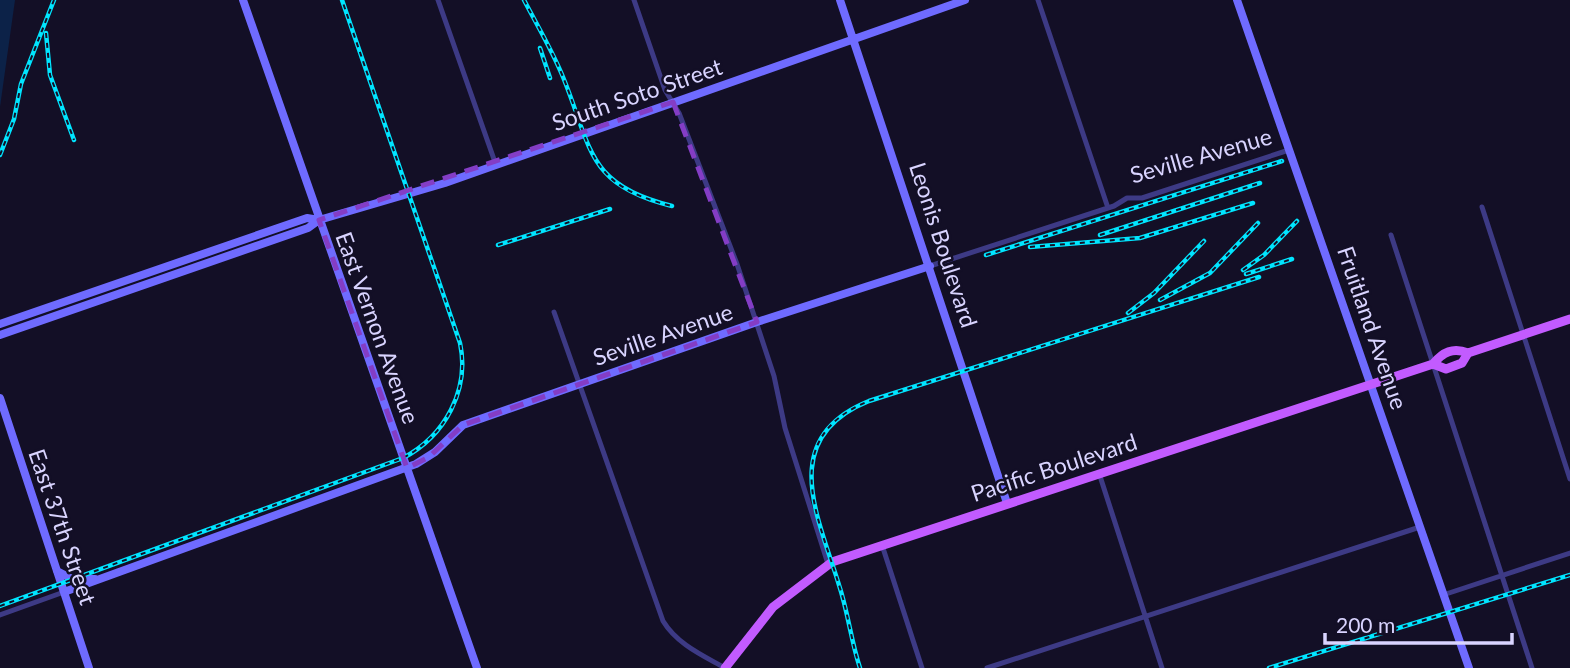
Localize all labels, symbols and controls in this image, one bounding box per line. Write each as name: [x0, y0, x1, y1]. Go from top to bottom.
street label: South Soto Street: [548, 52, 726, 136]
street label: Seville Avenue: [1127, 121, 1275, 189]
street label: Leonis Boulevard: [904, 159, 984, 331]
street label: East Vernon Avenue: [330, 228, 426, 427]
street label: Fruitland Avenue: [1332, 242, 1414, 413]
street label: Seville Avenue: [589, 297, 736, 371]
street label: Pacific Boulevard: [967, 427, 1140, 507]
street label: East 37th Street: [23, 445, 103, 609]
scale bar: [1325, 602, 1512, 646]
text: 200 m: [1336, 612, 1395, 637]

